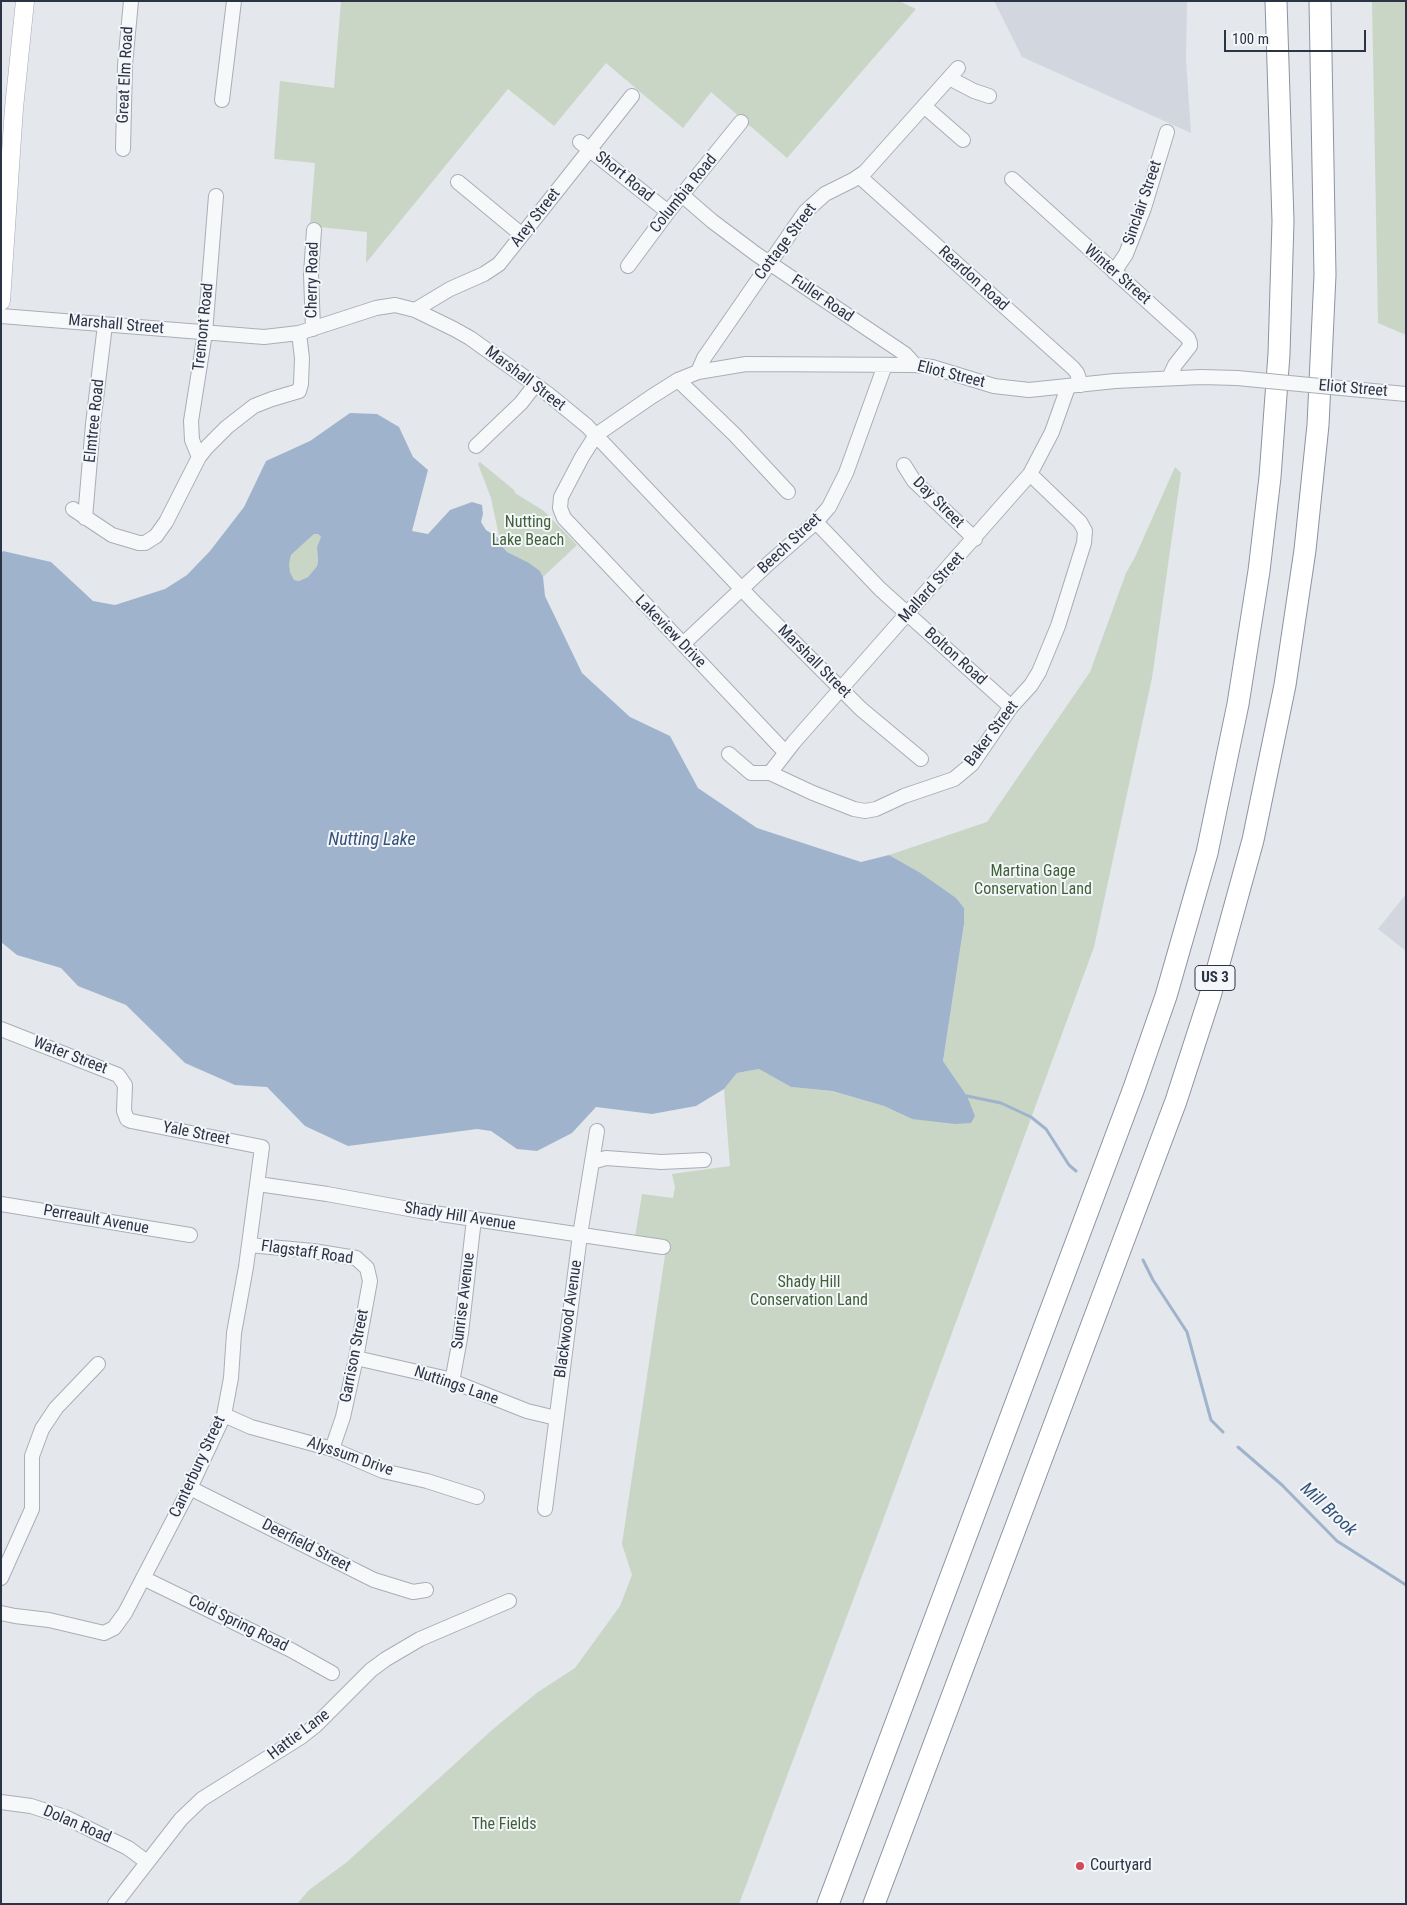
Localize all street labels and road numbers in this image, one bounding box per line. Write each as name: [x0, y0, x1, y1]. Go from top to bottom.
street label: Great Elm Road: [114, 26, 138, 124]
street label: Short Road: [591, 148, 657, 206]
street label: Columbia Road: [646, 151, 722, 237]
street label: Sinclair Street: [1120, 158, 1166, 248]
street label: Arey Street: [507, 185, 565, 251]
street label: Cottage Street: [751, 200, 821, 284]
street label: Winter Street: [1080, 241, 1154, 309]
street label: Cherry Road: [303, 242, 323, 318]
street label: Reardon Road: [934, 242, 1012, 316]
street label: Fuller Road: [787, 271, 857, 327]
street label: Tremont Road: [190, 282, 218, 372]
street label: Marshall Street: [67, 311, 165, 339]
street label: Marshall Street: [481, 343, 569, 415]
street label: Eliot Street: [915, 357, 987, 393]
street label: Eliot Street: [1318, 376, 1388, 402]
street label: Elmtree Road: [81, 378, 109, 464]
street label: Day Street: [908, 473, 968, 533]
street label: Beech Street: [754, 510, 826, 578]
street label: Mallard Street: [895, 549, 969, 627]
street label: Lakeview Drive: [631, 592, 709, 672]
street label: Marshall Street: [773, 621, 855, 703]
street label: Bolton Road: [920, 624, 990, 690]
street label: Baker Street: [961, 697, 1023, 771]
road number: US 3: [1195, 966, 1235, 990]
street label: Water Street: [30, 1033, 110, 1079]
street label: Yale Street: [161, 1118, 231, 1150]
street label: Shady Hill Avenue: [403, 1199, 517, 1235]
street label: Perreault Avenue: [42, 1201, 150, 1239]
street label: Flagstaff Road: [260, 1237, 354, 1269]
street label: Sunrise Avenue: [449, 1252, 479, 1350]
street label: Blackwood Avenue: [551, 1259, 587, 1379]
street label: Garrison Street: [337, 1308, 373, 1404]
street label: Nuttings Lane: [411, 1363, 501, 1409]
street label: Canterbury Street: [166, 1413, 230, 1521]
street label: Alyssum Drive: [305, 1433, 395, 1481]
street label: Deerfield Street: [258, 1515, 354, 1577]
street label: Cold Spring Road: [185, 1592, 291, 1656]
street label: Hattie Lane: [264, 1706, 334, 1764]
street label: Dolan Road: [40, 1802, 114, 1848]

